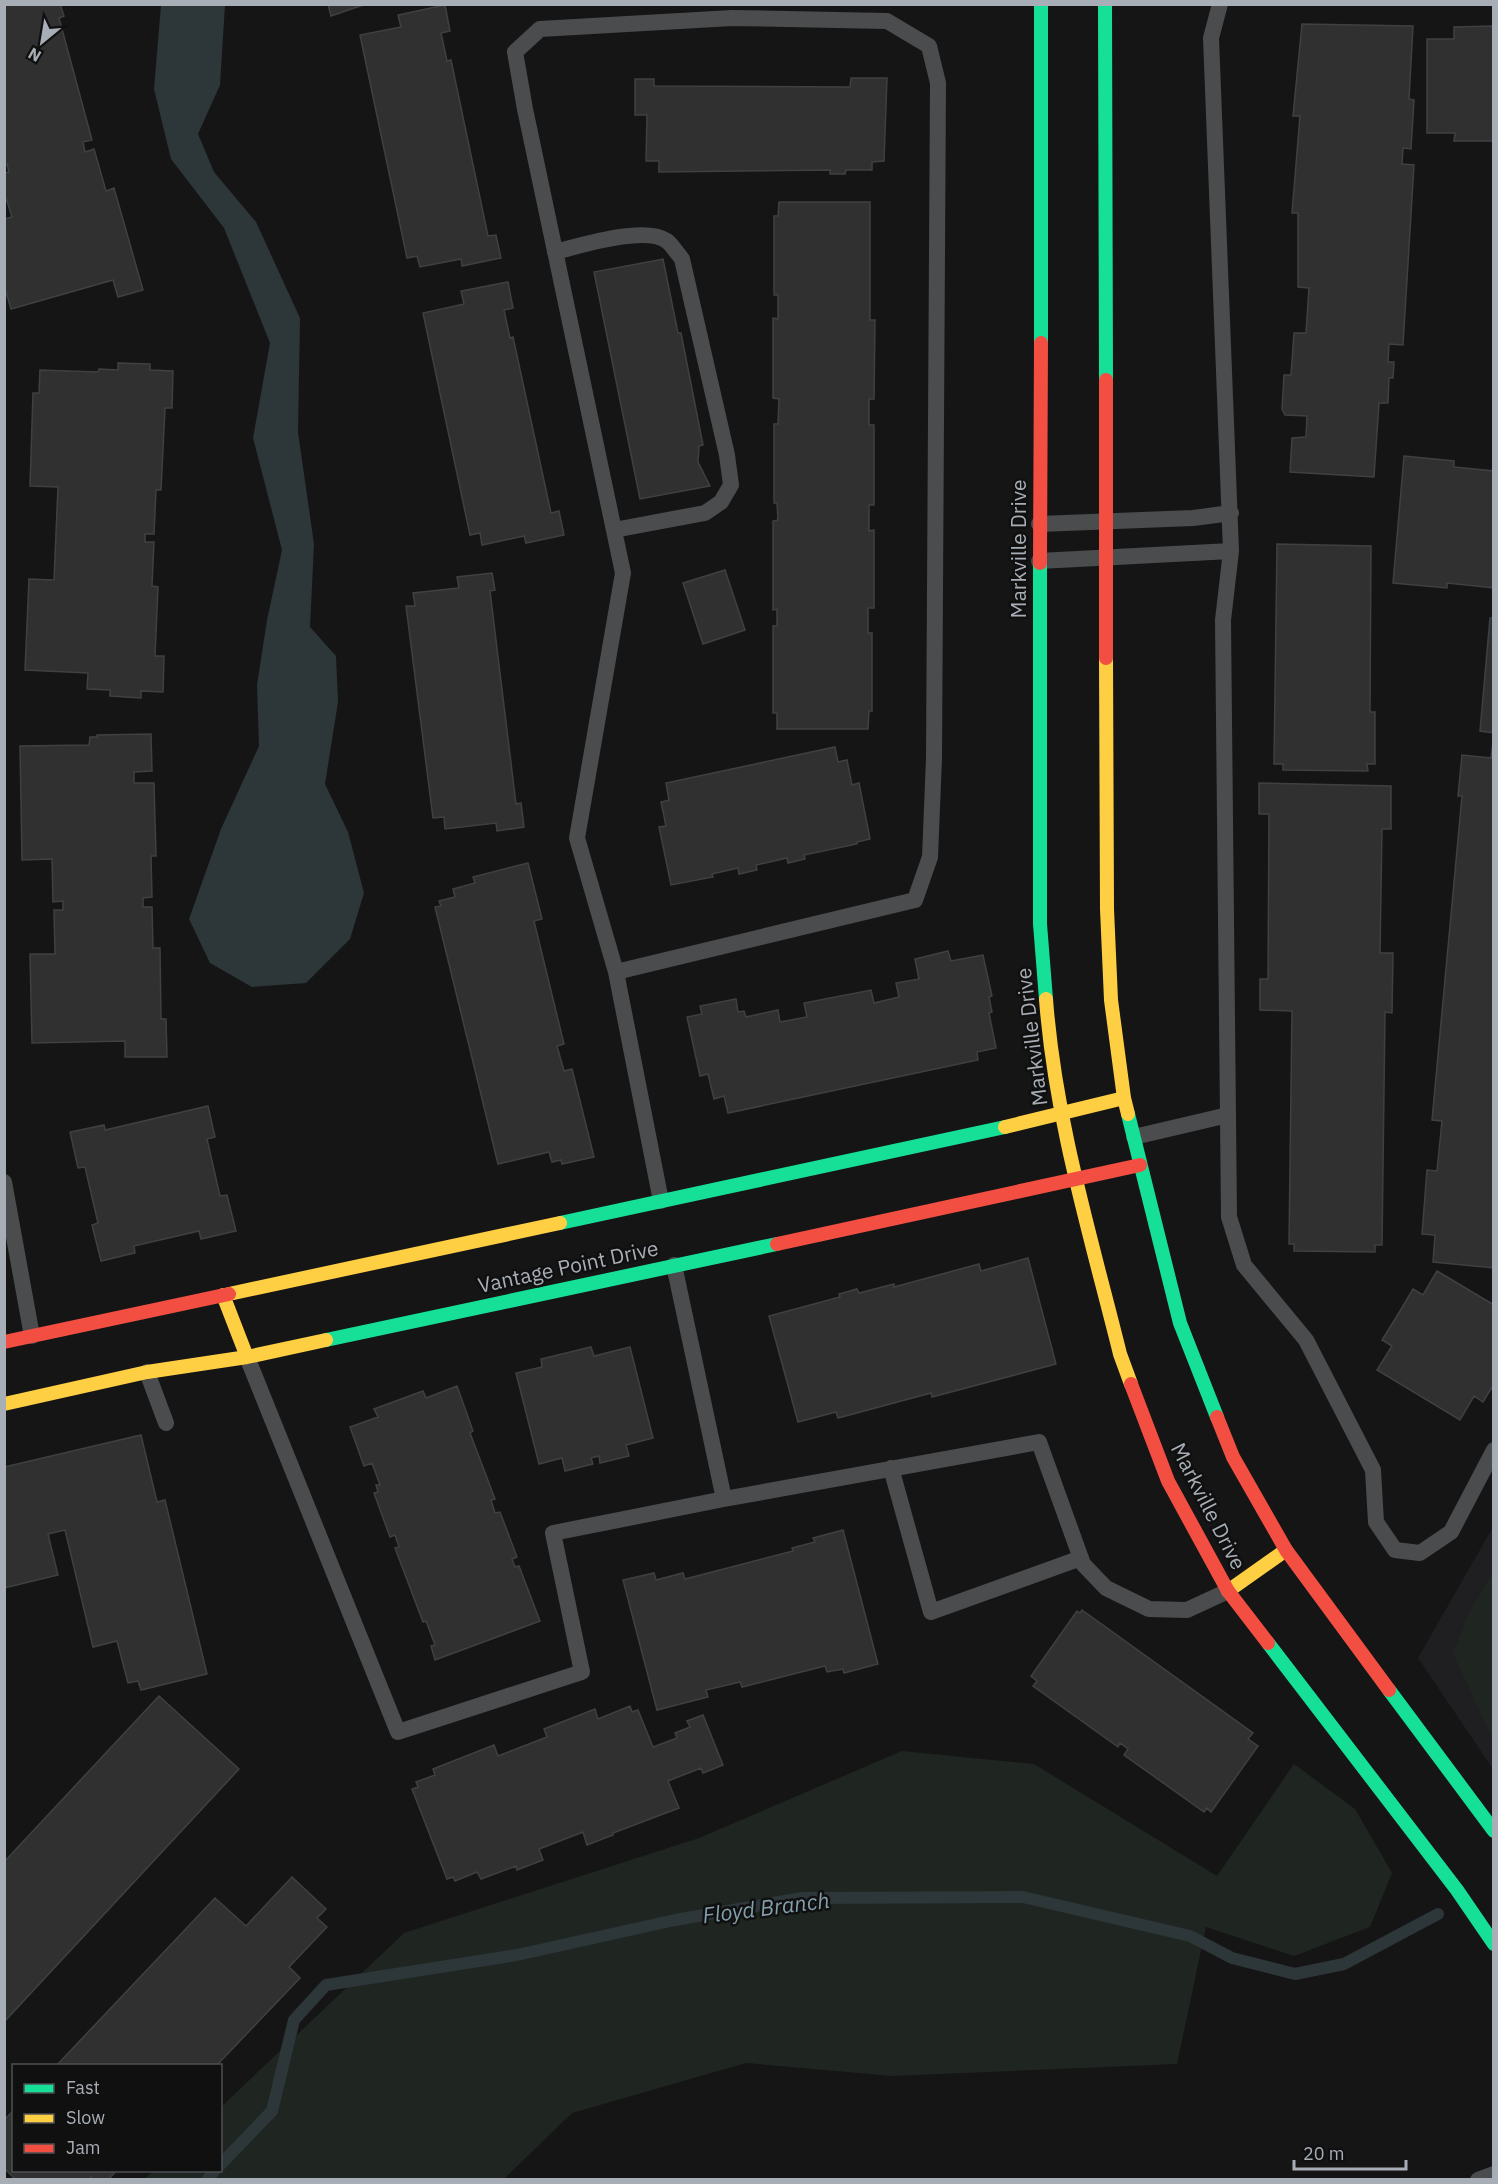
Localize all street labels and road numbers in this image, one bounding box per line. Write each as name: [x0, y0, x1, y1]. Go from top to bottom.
street label: Markville Drive: [1004, 480, 1032, 618]
street label: Markville Drive: [1009, 966, 1053, 1108]
street label: Vantage Point Drive: [475, 1233, 661, 1299]
street label: Markville Drive: [1165, 1438, 1253, 1574]

